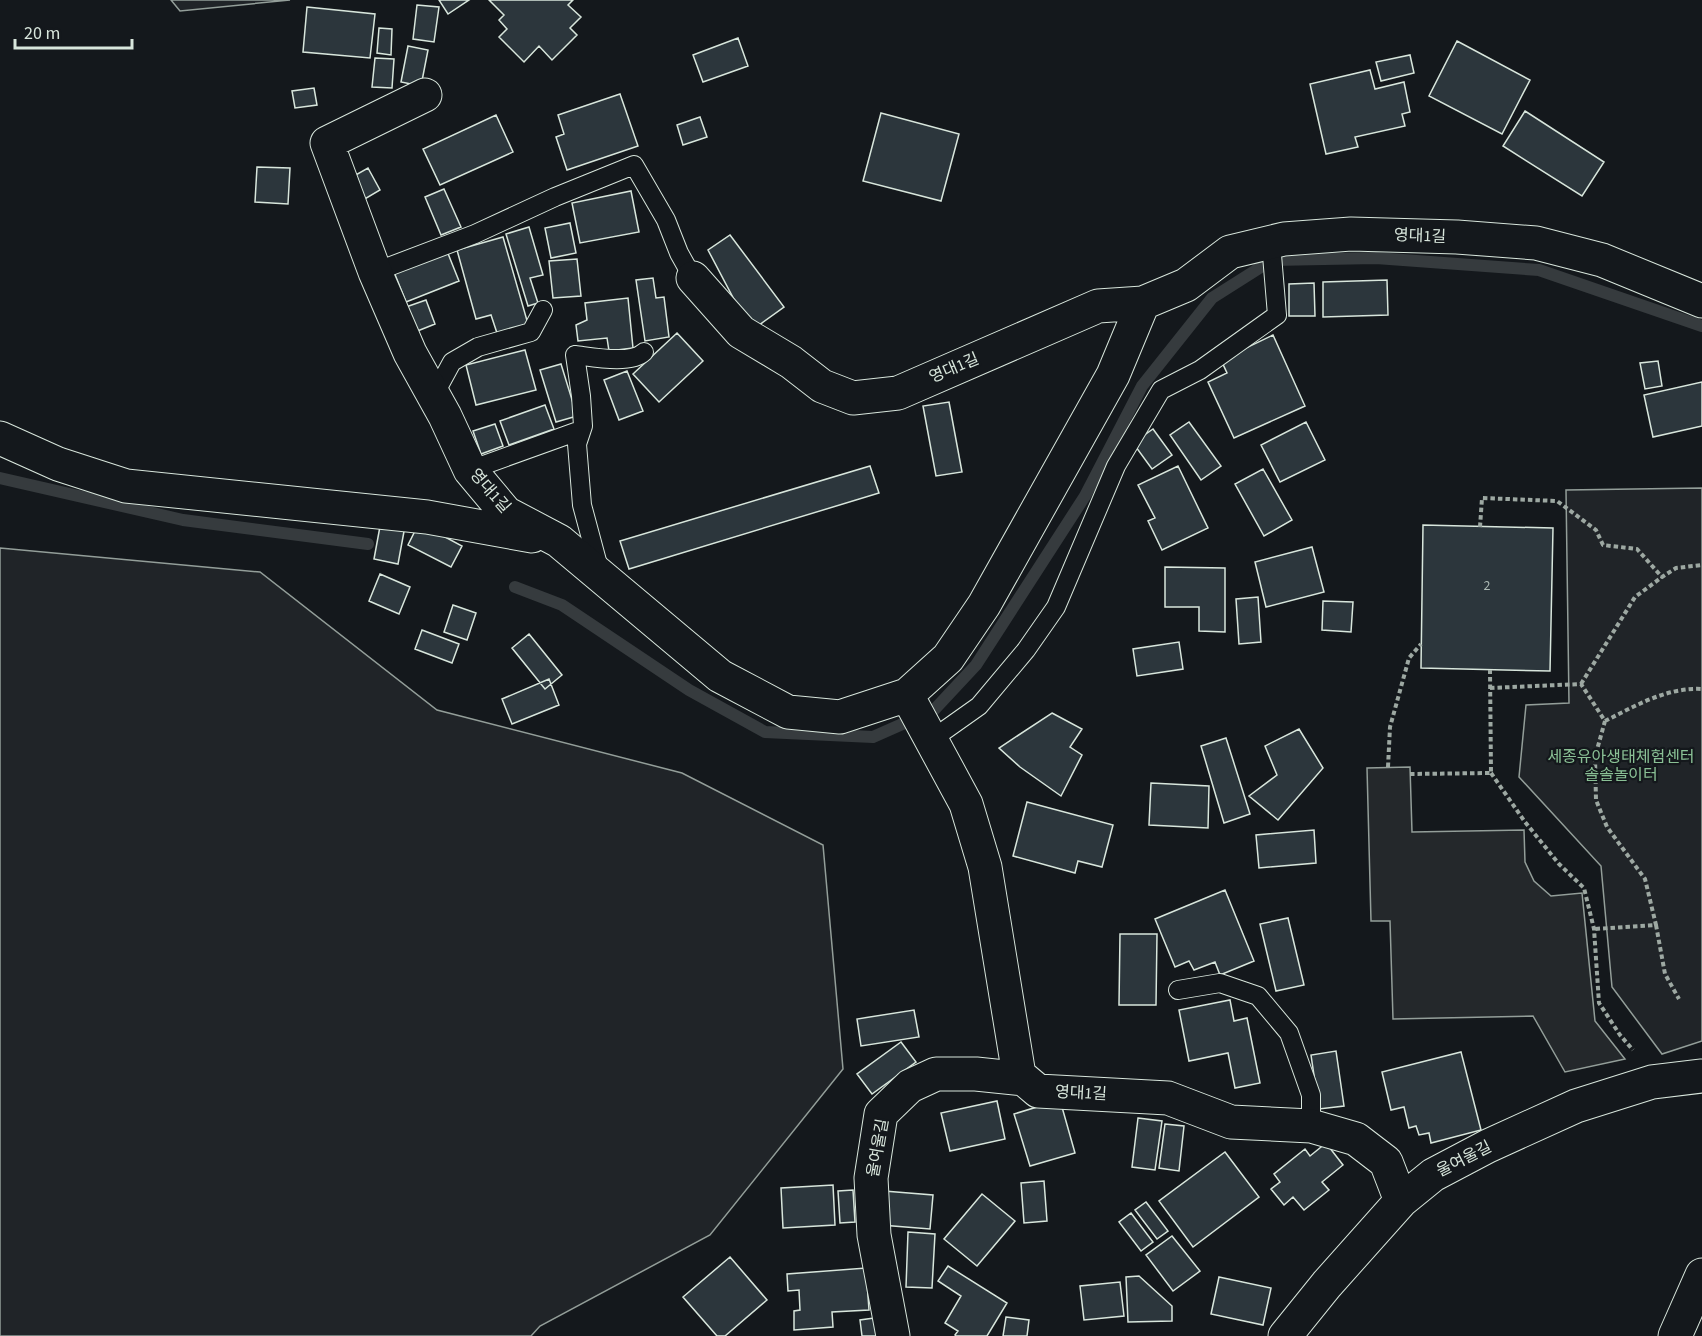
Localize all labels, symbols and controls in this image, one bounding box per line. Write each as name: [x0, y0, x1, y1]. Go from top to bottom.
scale bar: [15, 12, 132, 50]
text: 20 m: [24, 21, 60, 46]
street label: 영대1길: [1394, 224, 1446, 248]
street label: 영대1길: [926, 348, 982, 388]
street label: 영대1길: [465, 464, 515, 518]
house number: 2: [1484, 576, 1491, 596]
park label: 세종유아생태체험센터 솔솔놀이터: [1547, 746, 1695, 786]
street label: 영대1길: [1054, 1081, 1108, 1105]
street label: 울여울길: [862, 1117, 894, 1179]
street label: 울여울길: [1433, 1136, 1495, 1182]

